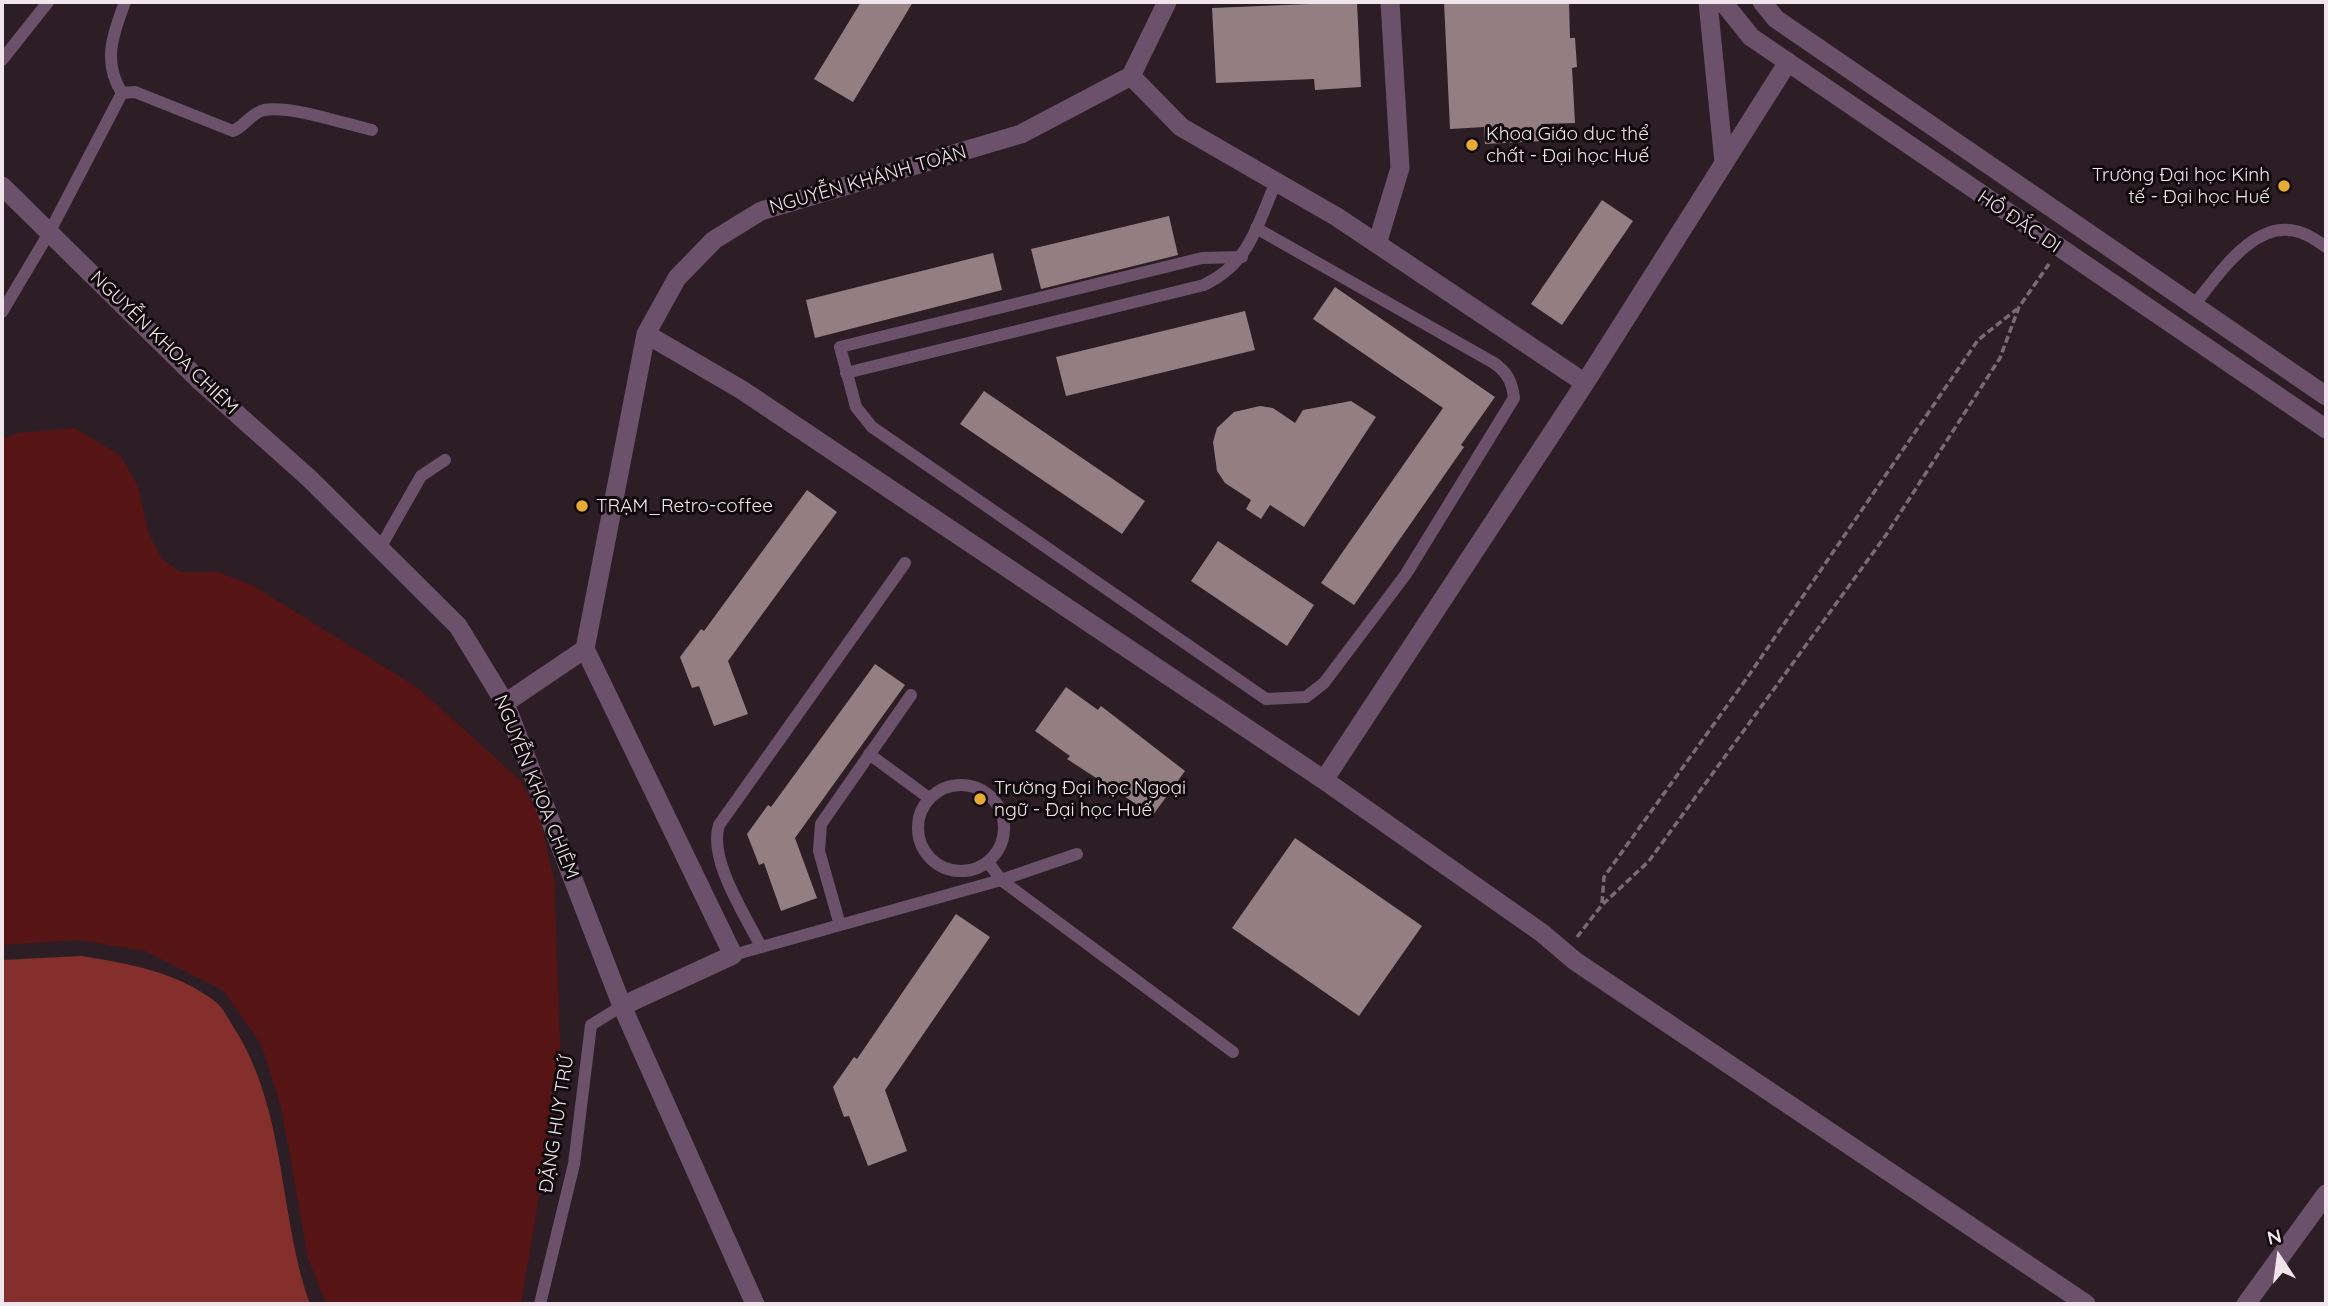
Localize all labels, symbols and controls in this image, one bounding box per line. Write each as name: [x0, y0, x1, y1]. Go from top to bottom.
place label: Khoa Giáo dục thể chất - Đại học Huế: [1486, 123, 1649, 167]
marker: Khoa Giáo dục thể chất - Đại học Huế: [1464, 137, 1480, 153]
street label: NGUYỄN KHÁNH TOÀN: [767, 141, 969, 219]
place label: Trường Đại học Kinh tế - Đại học Huế: [2092, 164, 2270, 208]
marker: Trường Đại học Kinh tế - Đại học Huế: [2276, 178, 2292, 194]
street label: HỒ ĐẮC DI: [1973, 186, 2065, 258]
street label: NGUYỄN KHOA CHIÊM: [85, 267, 243, 419]
place label: TRẠM_Retro-coffee: [596, 495, 773, 517]
marker: TRẠM_Retro-coffee: [574, 498, 590, 514]
street label: NGUYỄN KHOA CHIÊM: [489, 692, 583, 882]
place label: Trường Đại học Ngoại ngữ - Đại học Huế: [994, 777, 1186, 821]
marker: Trường Đại học Ngoại ngữ - Đại học Huế: [972, 791, 988, 807]
street label: ĐẶNG HUY TRỨ: [535, 1054, 579, 1194]
north arrow: [2244, 1222, 2314, 1292]
text: N: [2265, 1223, 2284, 1250]

